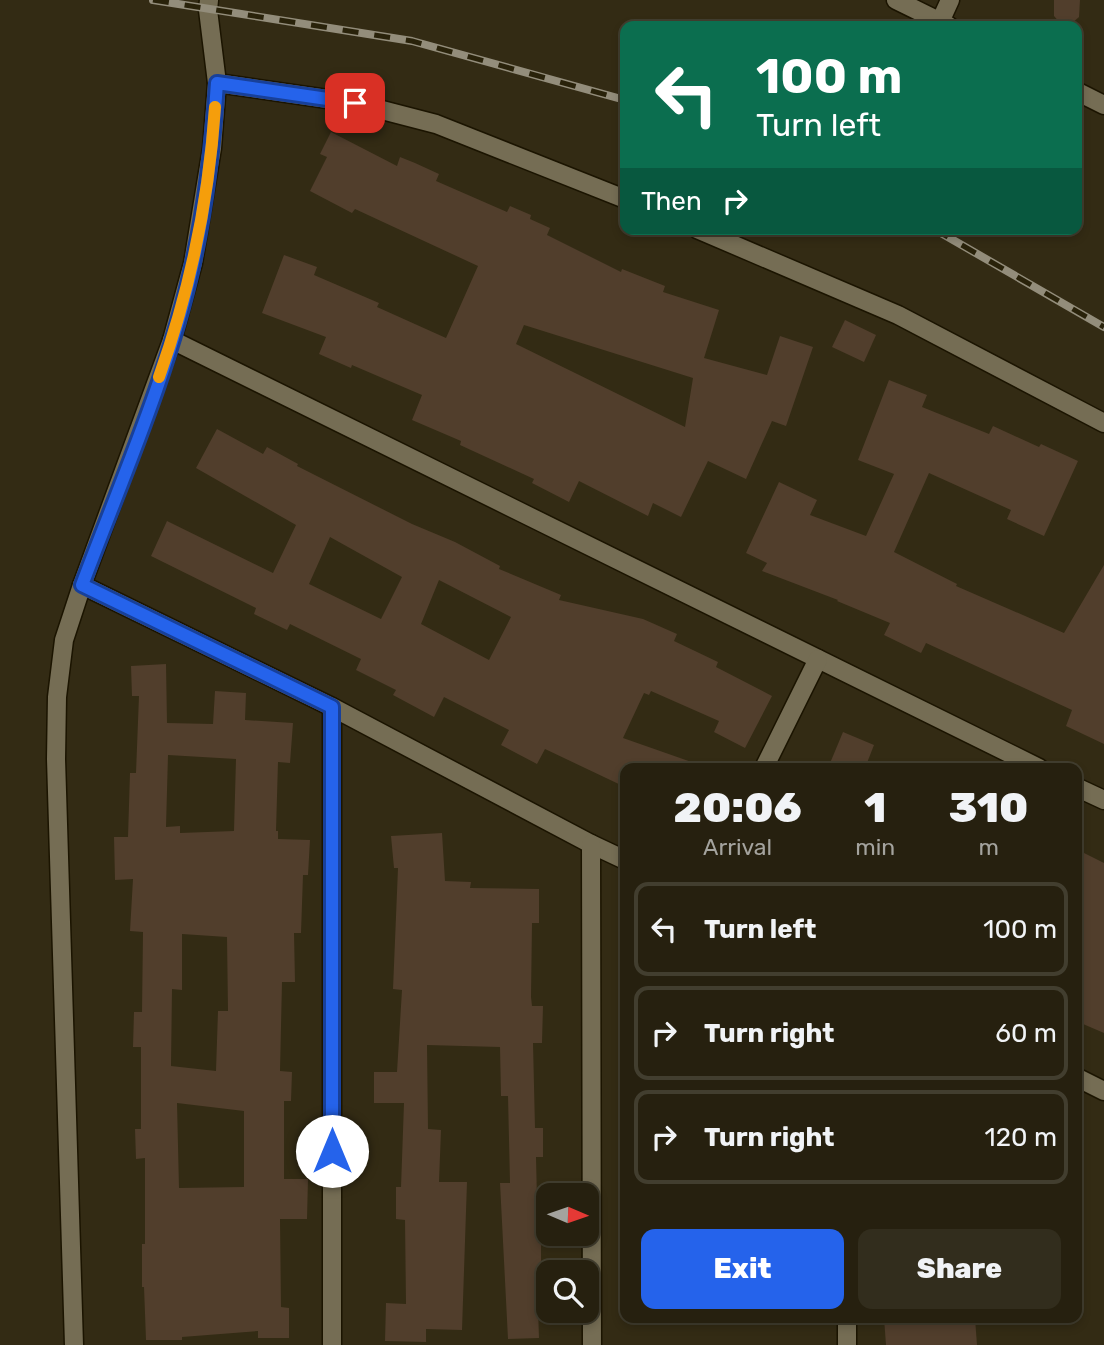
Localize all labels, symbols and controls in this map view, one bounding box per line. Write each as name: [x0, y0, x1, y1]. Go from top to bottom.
text: 100 m: [756, 47, 902, 105]
icon: left: [641, 49, 732, 140]
pin: [325, 73, 385, 133]
icon: arrive: [336, 84, 374, 122]
text: Turn left: [756, 106, 881, 144]
icon: right: [716, 182, 754, 220]
text: Then: [641, 186, 702, 217]
text: 20:06: [674, 783, 802, 833]
text: 1: [864, 783, 886, 833]
text: 310: [949, 783, 1028, 833]
text: Arrival: [703, 833, 772, 861]
text: min: [855, 833, 895, 861]
text: m: [978, 833, 999, 861]
icon: left: [645, 910, 683, 948]
text: Turn left: [704, 914, 816, 945]
text: 100 m: [983, 914, 1057, 945]
icon: right: [645, 1014, 683, 1052]
text: Turn right: [704, 1018, 834, 1049]
text: 60 m: [995, 1018, 1057, 1049]
position arrow: [295, 1114, 369, 1188]
icon: right: [645, 1118, 683, 1156]
text: Turn right: [704, 1122, 834, 1153]
text: 120 m: [985, 1122, 1057, 1153]
north arrow: [536, 1183, 598, 1246]
map controls: [536, 1183, 599, 1323]
button: Exit: [641, 1229, 844, 1309]
button: Share: [858, 1229, 1061, 1309]
button: search: [536, 1260, 599, 1323]

